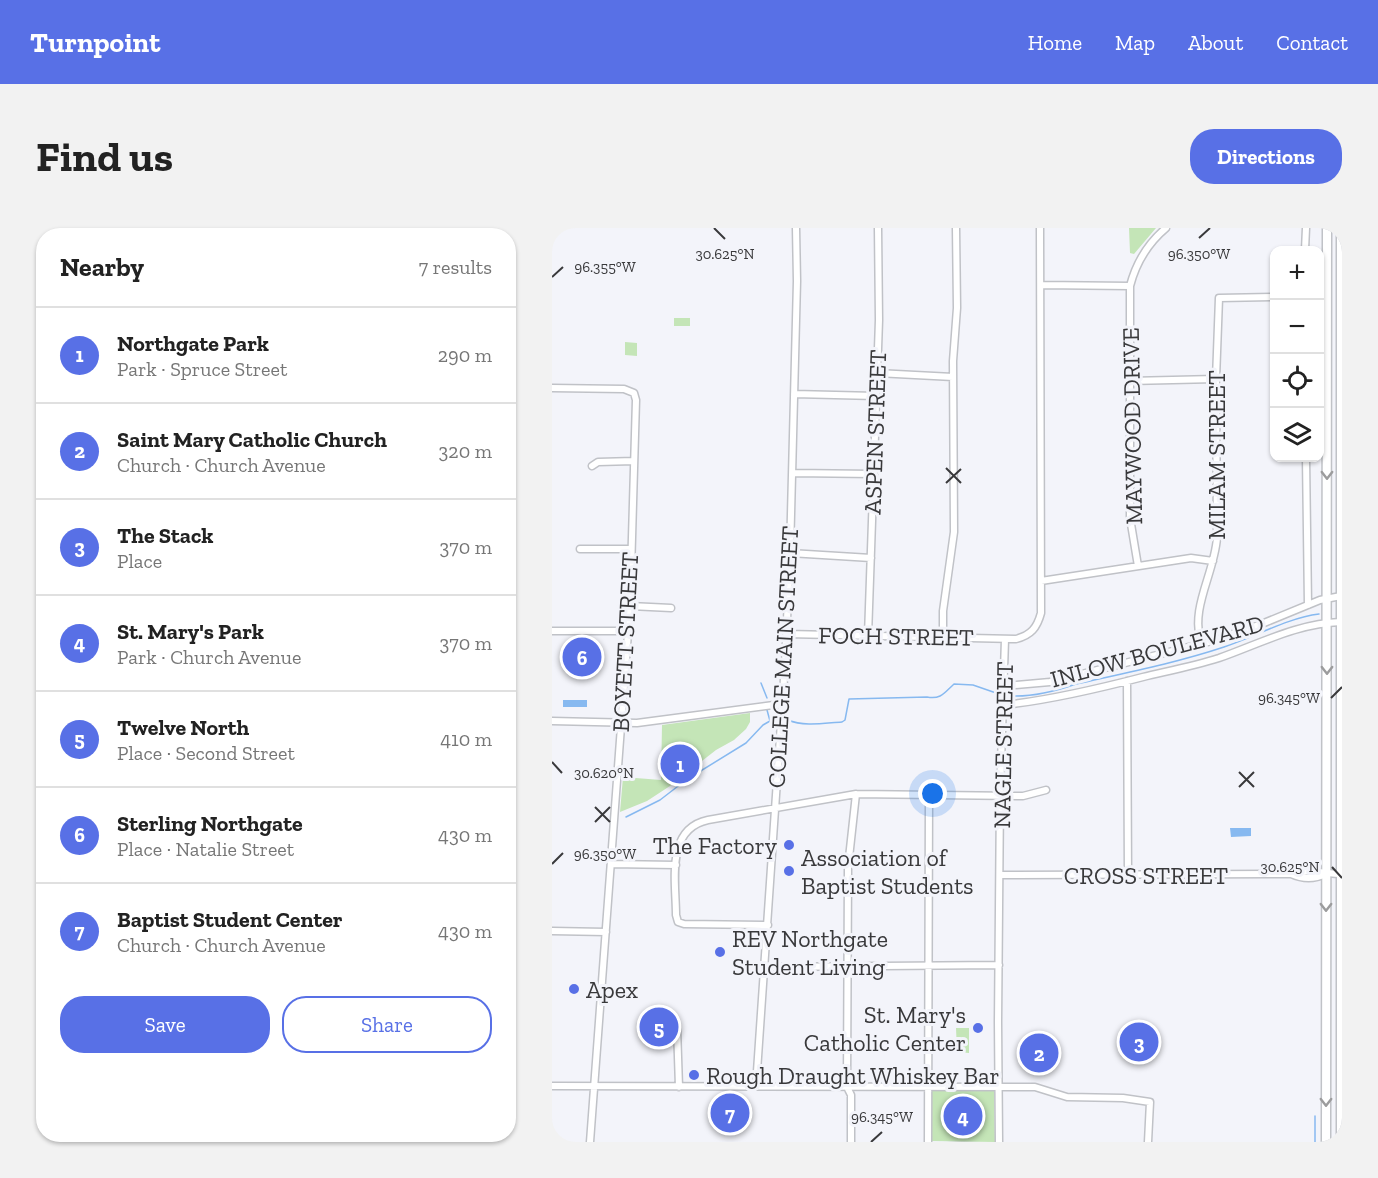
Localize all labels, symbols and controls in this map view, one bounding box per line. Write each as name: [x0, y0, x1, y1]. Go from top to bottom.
text: Turnpoint: [30, 26, 160, 59]
text: Home: [1028, 30, 1082, 55]
text: Map: [1115, 30, 1155, 55]
text: About: [1188, 30, 1243, 55]
text: Contact: [1276, 30, 1348, 55]
button: Directions: [1190, 129, 1342, 184]
text: Find us: [36, 131, 173, 182]
text: 30.625°N: [695, 245, 755, 263]
text: 96.350°W: [1168, 245, 1230, 263]
map controls: [1270, 246, 1324, 462]
button: +: [1270, 246, 1324, 300]
text: Nearby: [60, 251, 144, 283]
text: 7 results: [419, 255, 492, 279]
text: 96.355°W: [574, 258, 636, 276]
button: −: [1270, 300, 1324, 354]
street label: MAYWOOD DRIVE: [1116, 327, 1148, 525]
text: Northgate Park: [117, 330, 269, 357]
text: 1: [75, 343, 84, 367]
text: 290 m: [438, 343, 492, 367]
street label: ASPEN STREET: [858, 349, 892, 515]
button: locate: [1270, 354, 1324, 408]
text: Park · Spruce Street: [117, 357, 287, 381]
street label: MILAM STREET: [1202, 370, 1231, 540]
button: layers: [1270, 408, 1324, 462]
text: Saint Mary Catholic Church: [117, 426, 387, 453]
text: 2: [74, 439, 85, 463]
text: 320 m: [439, 439, 492, 463]
text: Church · Church Avenue: [117, 453, 326, 477]
one-way arrow: [1321, 471, 1333, 480]
text: The Stack: [117, 522, 214, 549]
street label: COLLEGE MAIN STREET: [762, 525, 804, 789]
text: 3: [74, 535, 85, 559]
text: 370 m: [439, 535, 492, 559]
text: Place: [117, 549, 162, 573]
street label: BOYETT STREET: [606, 551, 644, 733]
street label: INLOW BOULEVARD: [1047, 609, 1267, 693]
text: St. Mary's Park: [117, 618, 264, 645]
street label: FOCH STREET: [818, 620, 974, 652]
text: 4: [74, 631, 85, 655]
text: 370 m: [439, 631, 492, 655]
pin: 6: [562, 634, 602, 680]
text: Park · Church Avenue: [117, 645, 301, 669]
street label: NAGLE STREET: [987, 661, 1019, 829]
one-way arrow: [1321, 666, 1333, 675]
text: 96.345°W: [1258, 689, 1320, 707]
text: Twelve North: [117, 714, 249, 741]
text: 5: [74, 727, 85, 751]
text: 410 m: [440, 727, 492, 751]
text: Place · Second Street: [117, 741, 295, 765]
pin: 1: [660, 742, 700, 786]
text: 30.620°N: [574, 764, 634, 782]
your location: [918, 779, 947, 808]
text: Sterling Northgate: [117, 810, 303, 837]
text: 6: [74, 823, 85, 847]
text: 430 m: [438, 823, 492, 847]
place label: The Factory: [653, 831, 778, 860]
text: Place · Natalie Street: [117, 837, 294, 861]
marker: The Factory: [782, 838, 796, 852]
place label: Association of Baptist Students: [801, 843, 974, 900]
text: 96.350°W: [574, 845, 636, 863]
text: 30.625°N: [1260, 858, 1320, 876]
street label: CROSS STREET: [1064, 861, 1228, 890]
marker: Association of Baptist Students: [782, 864, 796, 878]
one-way arrow: [1320, 903, 1332, 912]
text: Baptist Student Center: [117, 906, 343, 933]
text: 7: [75, 919, 84, 943]
text: 430 m: [438, 919, 492, 943]
place label: REV Northgate Student Living: [732, 924, 888, 981]
text: Church · Church Avenue: [117, 933, 326, 957]
marker: REV Northgate Student Living: [713, 945, 727, 959]
place label: Apex: [586, 975, 638, 1004]
marker: Apex: [567, 982, 581, 996]
button: Save: [60, 996, 270, 1053]
button: Share: [282, 996, 492, 1053]
place label: St. Mary's Catholic Center: [804, 1000, 966, 1057]
pin: 5: [640, 1004, 678, 1050]
pin: 3: [1120, 1020, 1158, 1064]
marker: St. Mary's Catholic Center: [971, 1021, 985, 1035]
pin: 2: [1020, 1030, 1058, 1076]
place label: Rough Draught Whiskey Bar: [706, 1061, 1000, 1090]
marker: Rough Draught Whiskey Bar: [687, 1068, 701, 1082]
pin: 7: [710, 1090, 750, 1136]
pin: 4: [944, 1094, 982, 1138]
one-way arrow: [1320, 1098, 1332, 1107]
text: 96.345°W: [851, 1108, 913, 1126]

